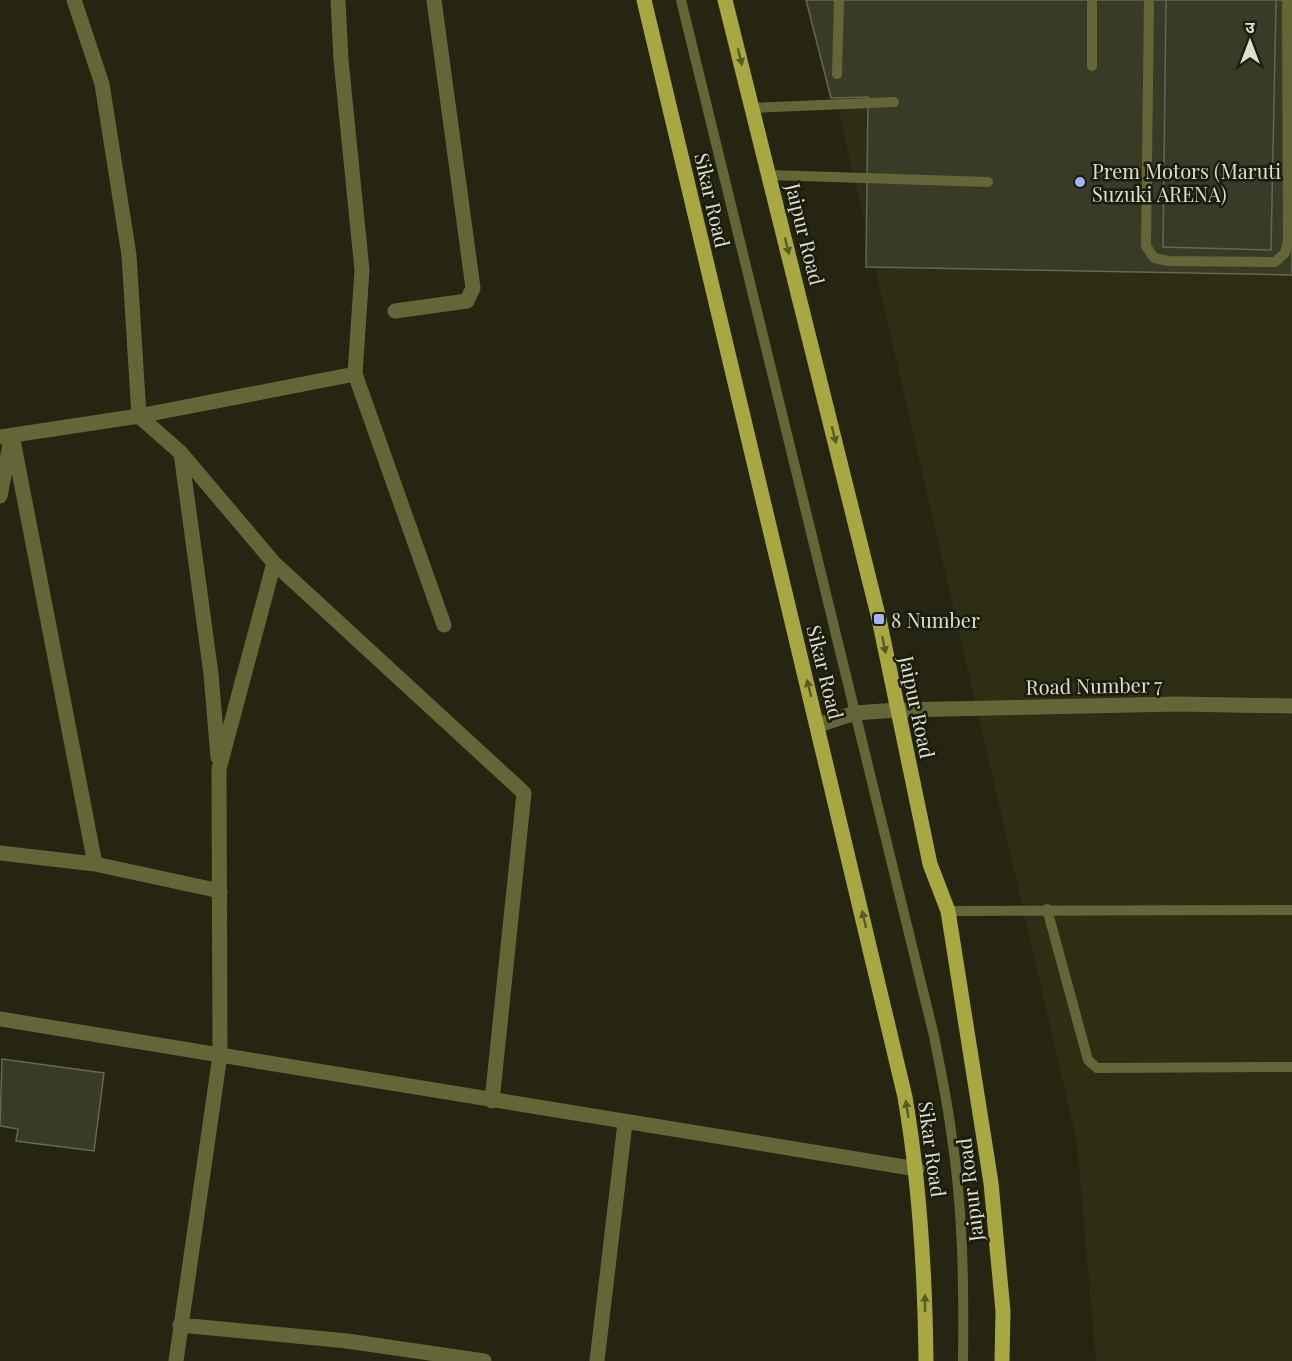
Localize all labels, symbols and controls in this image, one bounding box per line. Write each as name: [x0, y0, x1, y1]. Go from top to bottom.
north arrow: [1220, 12, 1280, 72]
text: उ: [1245, 16, 1255, 37]
one-way arrow: [735, 48, 745, 66]
street label: Sikar Road: [689, 150, 737, 250]
place label: Prem Motors (Maruti Suzuki ARENA): [1092, 157, 1281, 207]
marker: Prem Motors (Maruti Suzuki ARENA): [1073, 175, 1087, 189]
street label: Jaipur Road: [780, 179, 832, 288]
one-way arrow: [783, 237, 793, 255]
one-way arrow: [830, 426, 840, 444]
place label: 8 Number: [891, 606, 980, 633]
marker: 8 Number: [872, 612, 886, 626]
street label: Sikar Road: [801, 622, 851, 722]
one-way arrow: [880, 636, 889, 655]
street label: Jaipur Road: [894, 652, 942, 761]
street label: Road Number 7: [1025, 670, 1163, 700]
one-way arrow: [803, 679, 813, 697]
one-way arrow: [858, 909, 868, 928]
one-way arrow: [903, 1099, 912, 1118]
street label: Sikar Road: [913, 1099, 953, 1199]
street label: Jaipur Road: [949, 1136, 989, 1244]
one-way arrow: [920, 1293, 930, 1312]

